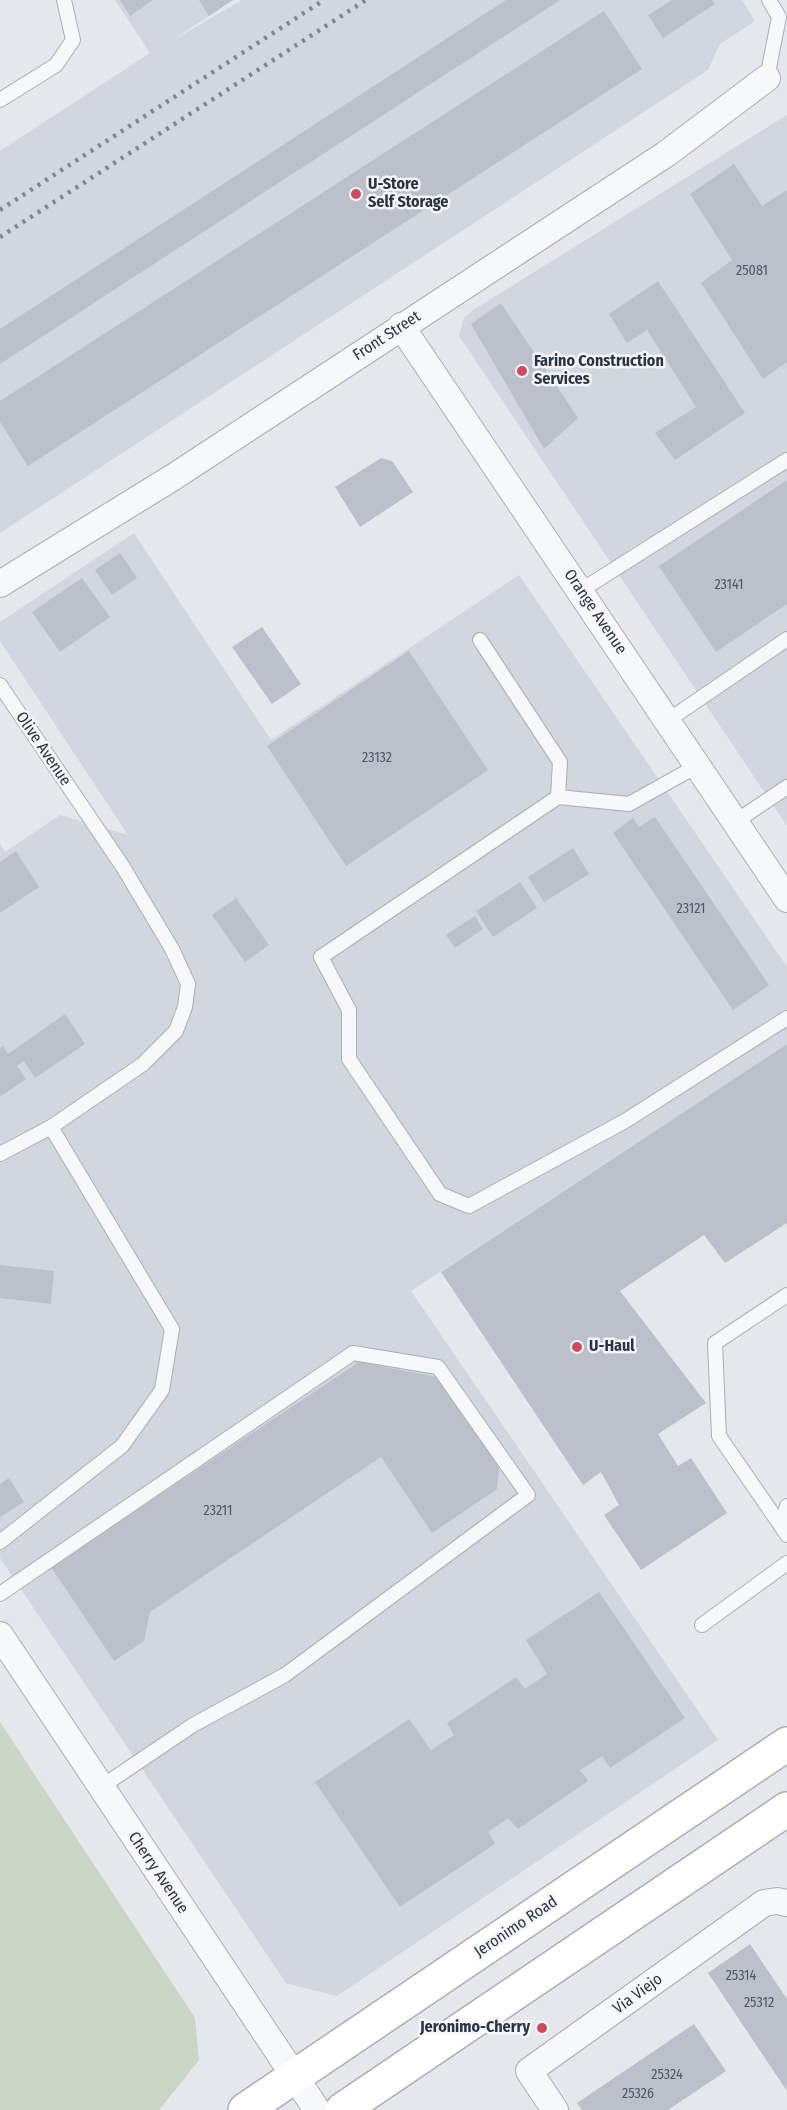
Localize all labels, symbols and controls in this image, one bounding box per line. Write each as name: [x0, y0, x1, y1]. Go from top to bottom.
place label: U-Store Self Storage: [368, 175, 448, 213]
marker: U-Store Self Storage: [349, 187, 363, 201]
house number: 25081: [736, 263, 768, 279]
street label: Front Street: [350, 307, 424, 365]
place label: Farino Construction Services: [534, 352, 664, 390]
marker: Farino Construction Services: [515, 364, 529, 378]
street label: Orange Avenue: [560, 566, 630, 658]
house number: 23141: [714, 577, 744, 593]
street label: Olive Avenue: [11, 708, 75, 790]
house number: 23132: [362, 750, 392, 766]
house number: 23121: [677, 901, 705, 917]
place label: U-Haul: [589, 1337, 635, 1357]
marker: U-Haul: [570, 1340, 584, 1354]
house number: 23211: [204, 1503, 232, 1519]
street label: Cherry Avenue: [124, 1828, 192, 1918]
street label: Jeronimo Road: [471, 1892, 561, 1962]
house number: 25314: [726, 1968, 756, 1984]
street label: Via Viejo: [610, 1970, 666, 2018]
house number: 25312: [744, 1995, 774, 2011]
place label: Jeronimo-Cherry: [420, 2018, 530, 2038]
marker: Jeronimo-Cherry: [535, 2021, 549, 2035]
house number: 25324: [651, 2067, 683, 2083]
house number: 25326: [622, 2086, 654, 2102]

